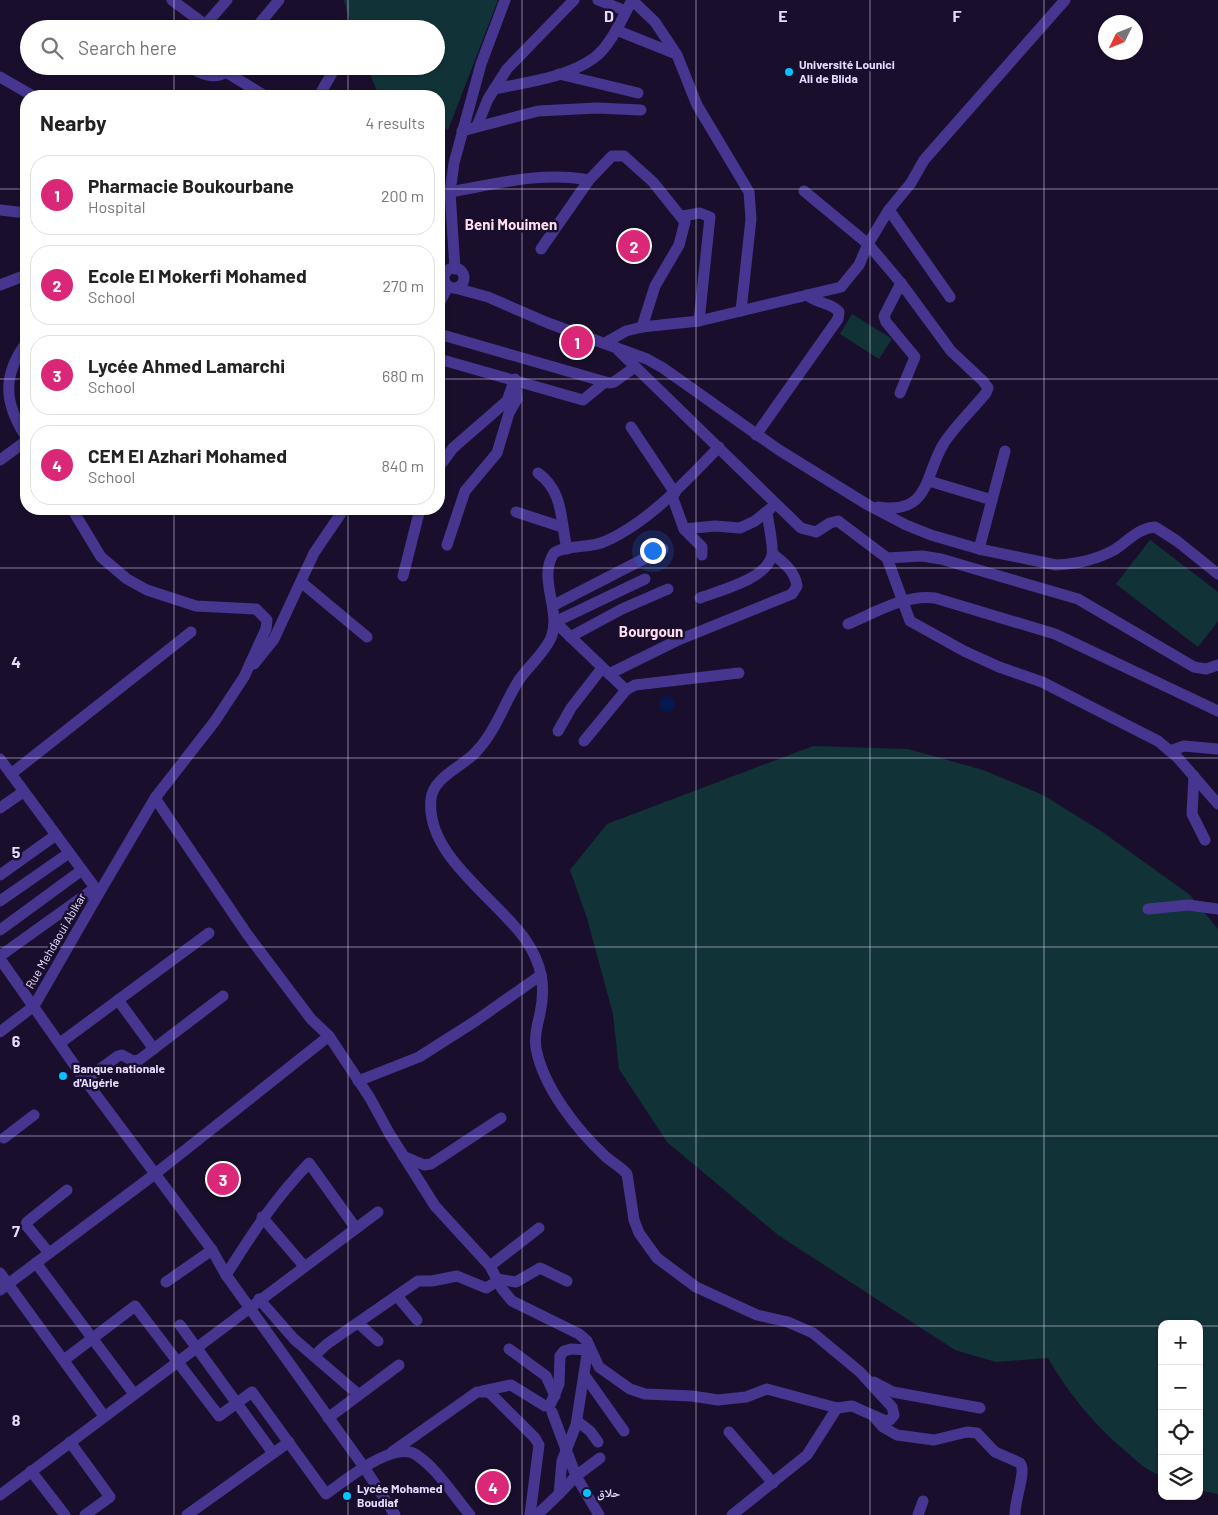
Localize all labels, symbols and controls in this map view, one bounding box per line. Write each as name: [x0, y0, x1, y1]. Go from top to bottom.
text: D: [604, 6, 614, 25]
text: E: [778, 6, 788, 25]
text: F: [953, 6, 962, 25]
north arrow: [1098, 15, 1143, 60]
search box: [20, 20, 445, 75]
icon: search: [38, 34, 66, 62]
text: Search here: [78, 36, 177, 59]
place label: Université Lounici Ali de Blida: [799, 57, 895, 85]
marker: Université Lounici Ali de Blida: [783, 66, 795, 78]
text: Nearby: [40, 110, 106, 135]
text: 4 results: [365, 113, 425, 132]
text: Pharmacie Boukourbane: [88, 174, 294, 197]
text: 1: [54, 186, 60, 205]
text: 200 m: [381, 186, 424, 205]
text: Hospital: [88, 197, 145, 216]
district label: Beni Mouimen: [465, 215, 557, 233]
pin: 2: [618, 227, 650, 265]
text: Ecole El Mokerfi Mohamed: [88, 264, 307, 287]
text: 2: [53, 276, 61, 295]
text: 270 m: [382, 276, 424, 295]
text: School: [88, 287, 135, 306]
pin: 1: [561, 323, 593, 361]
text: Lycée Ahmed Lamarchi: [88, 354, 285, 377]
text: 3: [53, 366, 61, 385]
text: 680 m: [382, 366, 424, 385]
text: School: [88, 377, 135, 396]
text: CEM El Azhari Mohamed: [88, 444, 287, 467]
text: 4: [52, 456, 62, 475]
text: 840 m: [381, 456, 424, 475]
text: School: [88, 467, 135, 486]
your location: [640, 538, 666, 564]
district label: Bourgoun: [619, 622, 683, 640]
text: 4: [11, 652, 21, 671]
text: 5: [12, 842, 21, 861]
street label: Rue Mehdaoui Ablkar: [22, 890, 89, 991]
text: 6: [12, 1031, 21, 1050]
place label: Banque nationale d'Algérie: [73, 1061, 166, 1089]
marker: Banque nationale d'Algérie: [57, 1070, 69, 1082]
pin: 3: [207, 1160, 239, 1198]
text: 7: [12, 1221, 20, 1240]
map controls: [1158, 1320, 1203, 1500]
button: +: [1158, 1320, 1203, 1365]
button: −: [1158, 1365, 1203, 1410]
text: 8: [12, 1410, 21, 1429]
button: locate: [1158, 1410, 1203, 1455]
button: layers: [1158, 1455, 1203, 1500]
pin: 4: [477, 1468, 509, 1506]
place label: Lycée Mohamed Boudiaf: [357, 1481, 443, 1509]
place label: حلاق: [597, 1485, 620, 1501]
marker: حلاق: [581, 1487, 593, 1499]
marker: Lycée Mohamed Boudiaf: [341, 1490, 353, 1502]

